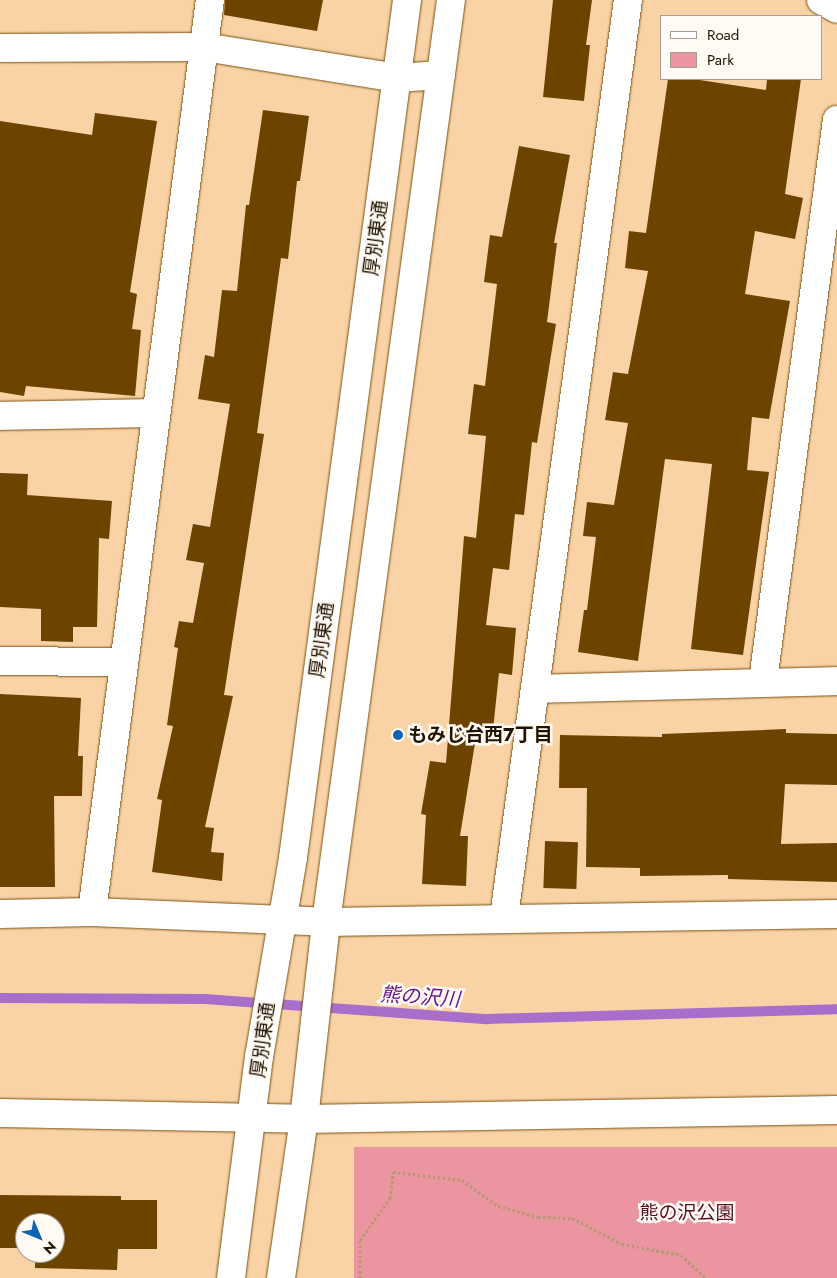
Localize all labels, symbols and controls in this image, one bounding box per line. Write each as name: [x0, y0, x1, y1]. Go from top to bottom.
legend: [660, 15, 822, 80]
text: Road: [707, 24, 739, 46]
text: Park: [707, 49, 734, 71]
street label: 厚別東通: [359, 199, 393, 277]
street label: 厚別東通: [305, 601, 339, 679]
place label: もみじ台西7丁目: [408, 724, 552, 746]
marker: もみじ台西7丁目: [392, 729, 404, 741]
water label: 熊の沢川: [379, 982, 461, 1012]
street label: 厚別東通: [246, 1001, 280, 1079]
park label: 熊の沢公園: [640, 1202, 734, 1224]
north arrow: [15, 1213, 65, 1263]
text: N: [39, 1237, 61, 1259]

